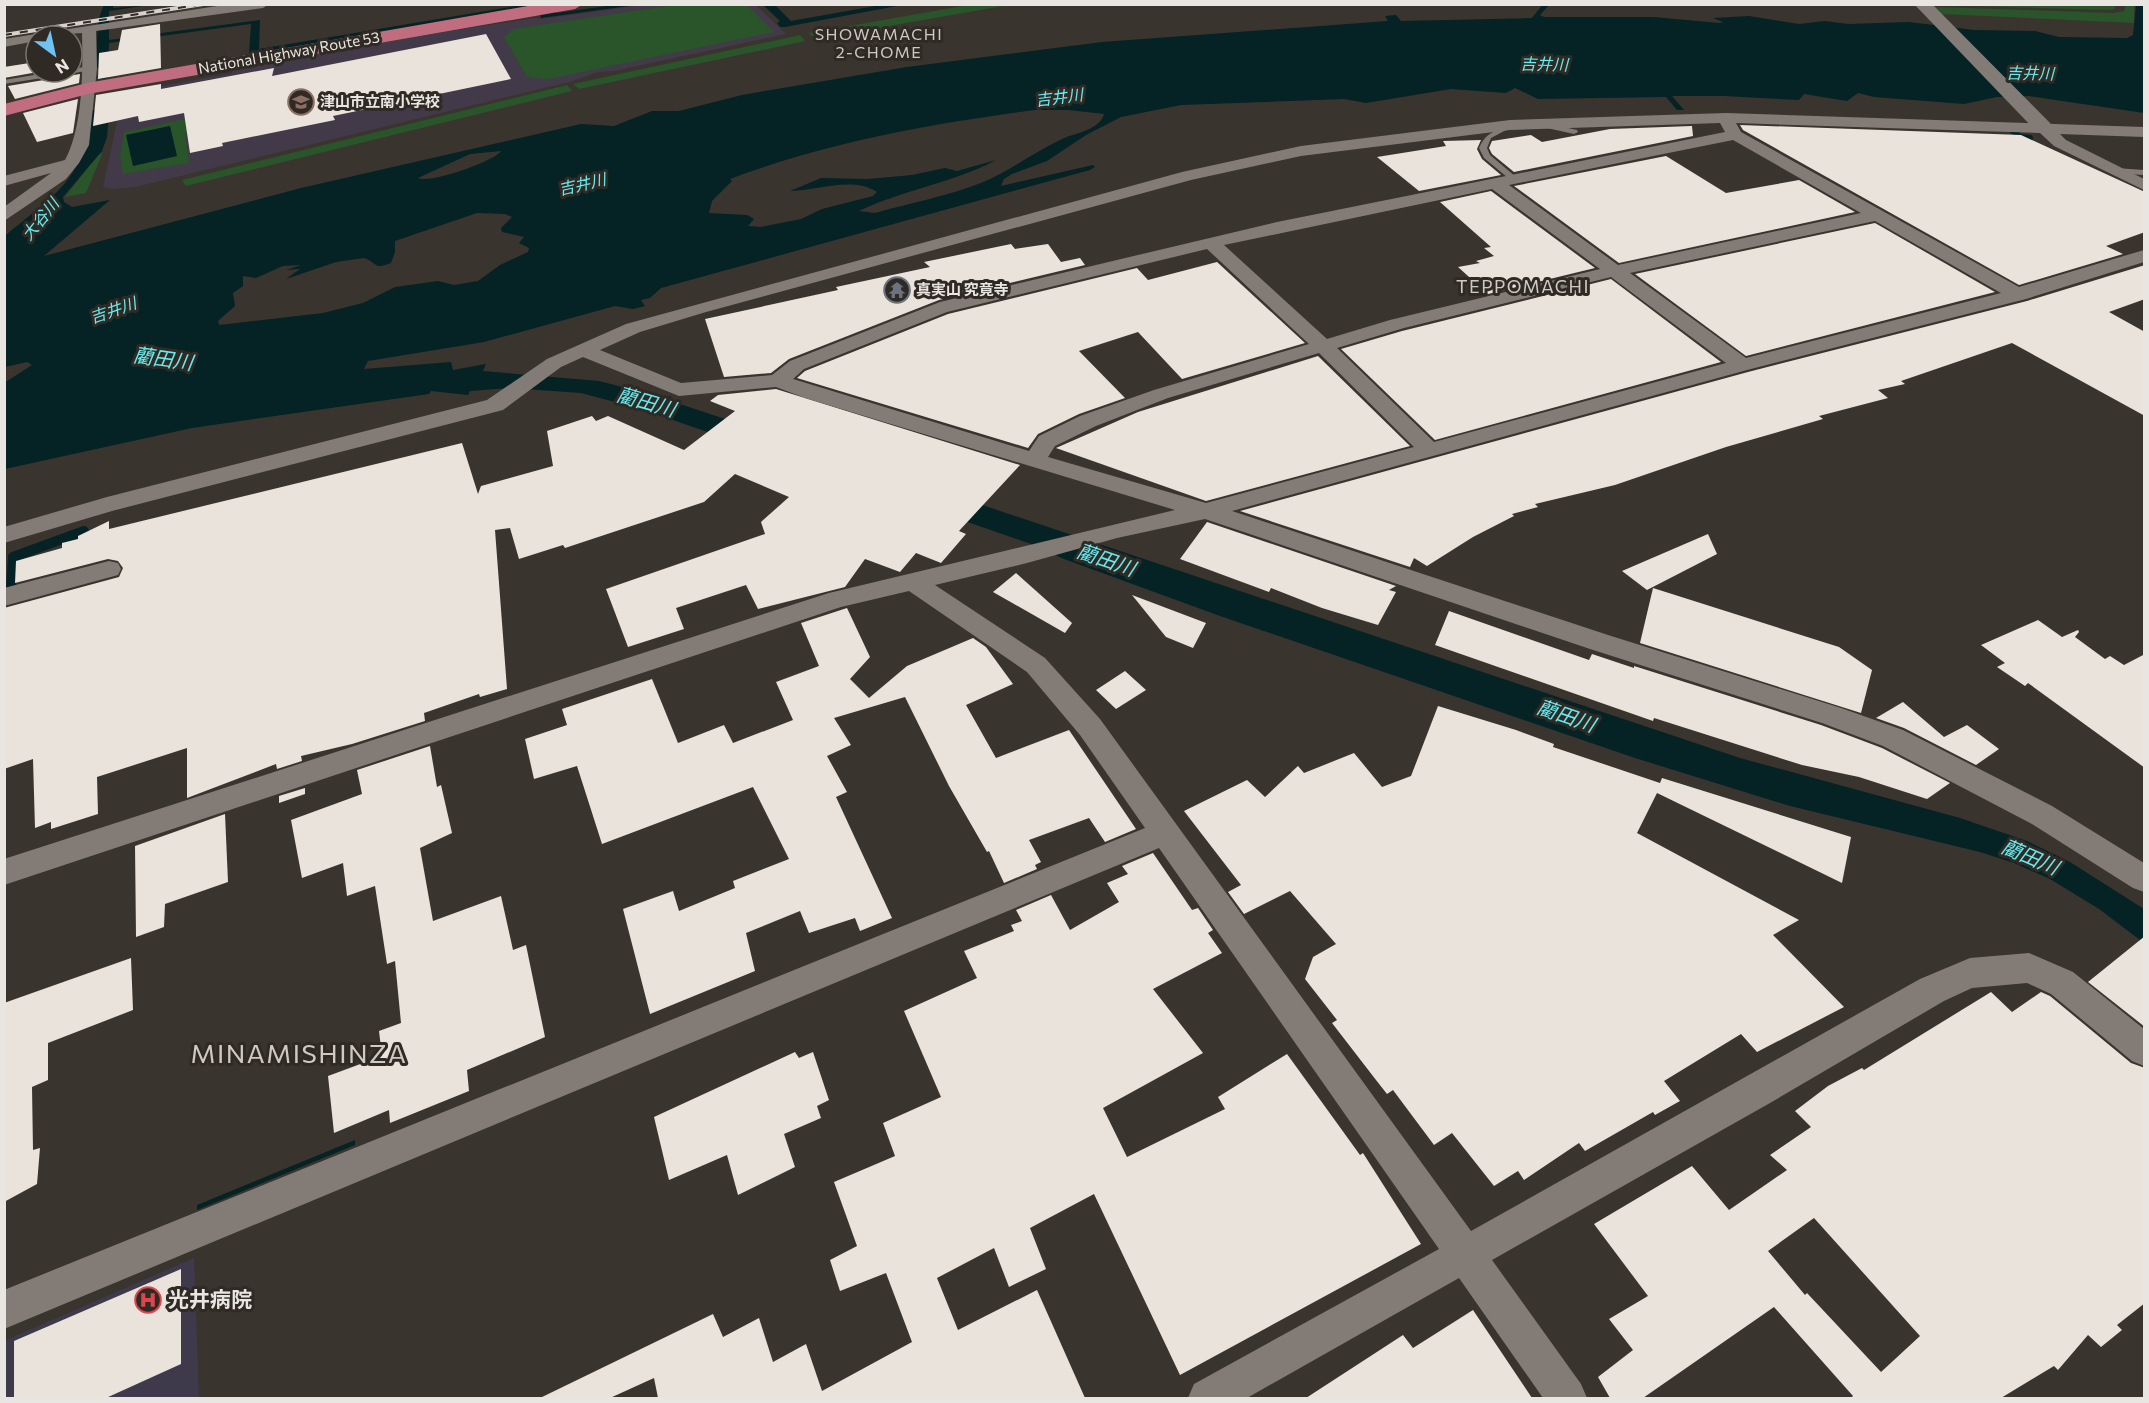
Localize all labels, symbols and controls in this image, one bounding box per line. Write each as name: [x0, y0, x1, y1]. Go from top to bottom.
north arrow: [24, 24, 84, 84]
district label: SHOWAMACHI 2-CHOME: [815, 24, 943, 61]
street label: National Highway Route 53: [197, 27, 381, 77]
water label: 吉井川: [1520, 54, 1570, 73]
text: N: [52, 56, 73, 78]
water label: 吉井川: [2006, 63, 2056, 82]
water label: 吉井川: [1034, 84, 1086, 109]
school or university icon: 津山市立南小学校: [286, 87, 316, 117]
place label: 津山市立南小学校: [320, 92, 440, 110]
water label: 吉井川: [556, 168, 609, 198]
water label: 大谷川: [17, 193, 63, 243]
temple icon: 真実山 究竟寺: [882, 275, 912, 305]
district label: TEPPOMACHI: [1456, 275, 1590, 297]
place label: 真実山 究竟寺: [916, 280, 1009, 298]
water label: 吉井川: [87, 292, 141, 326]
water label: 藺田川: [132, 342, 196, 374]
water label: 藺田川: [614, 381, 680, 421]
water label: 藺田川: [1074, 538, 1140, 581]
water label: 藺田川: [1534, 694, 1600, 737]
water label: 藺田川: [1998, 833, 2065, 880]
district label: MINAMISHINZA: [191, 1037, 407, 1068]
hospital icon: 光井病院: [133, 1285, 163, 1315]
place label: 光井病院: [168, 1286, 252, 1311]

